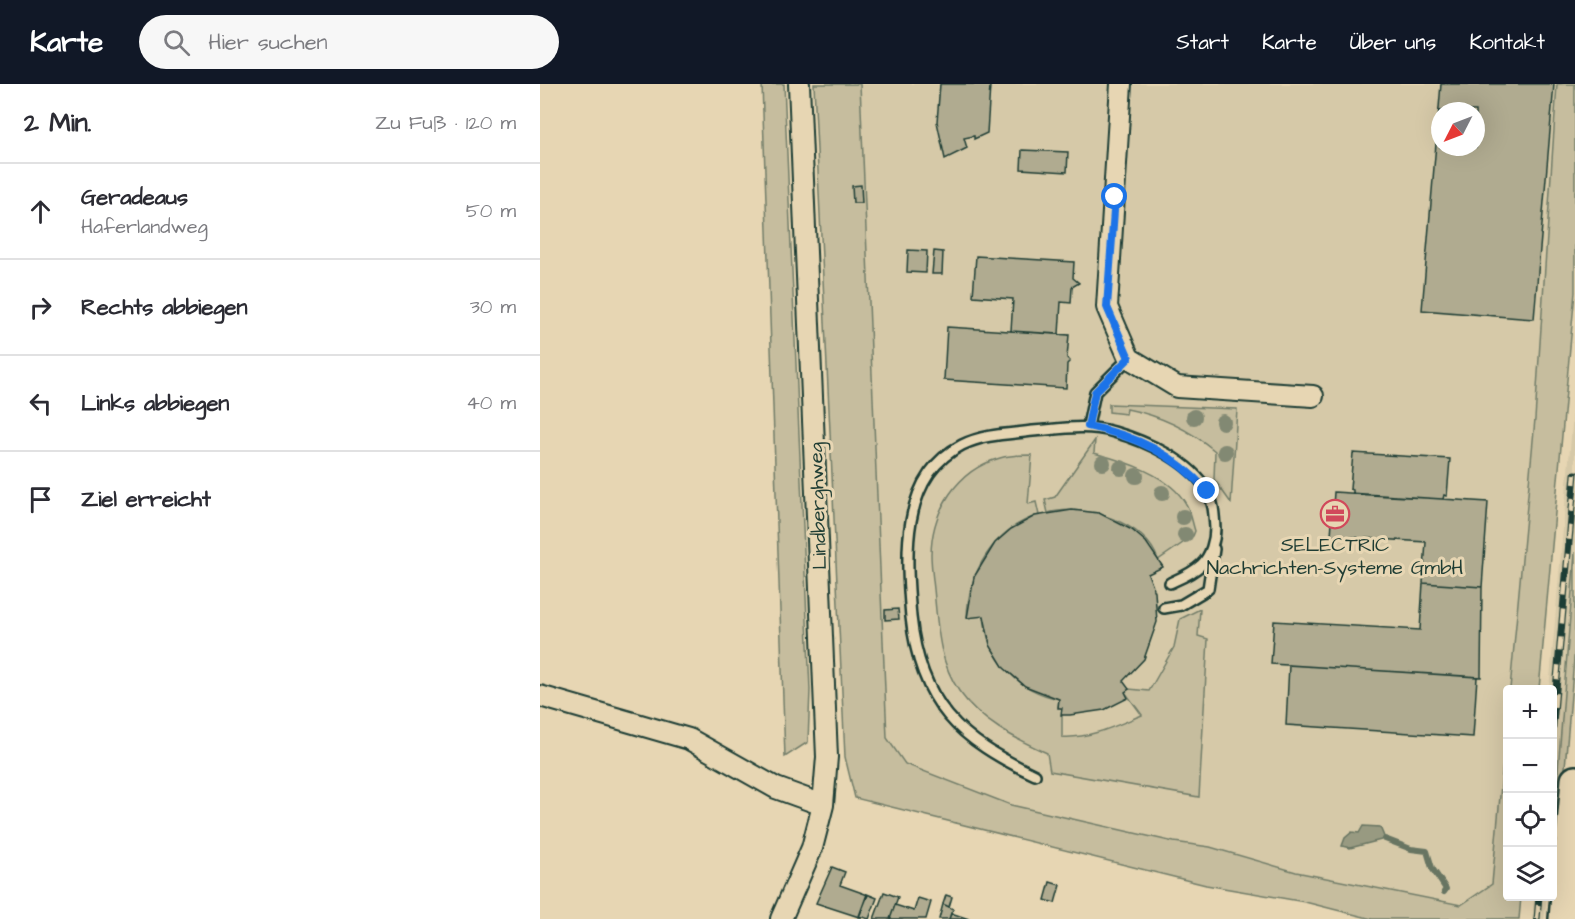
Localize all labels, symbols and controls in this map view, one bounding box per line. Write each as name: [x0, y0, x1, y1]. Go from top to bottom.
search box: [139, 15, 559, 69]
text: Karte: [30, 23, 103, 62]
icon: search: [160, 26, 193, 59]
text: Hier suchen: [208, 27, 328, 58]
text: Start: [1176, 28, 1229, 57]
text: Karte: [1262, 28, 1317, 57]
text: Über uns: [1350, 28, 1436, 57]
text: Kontakt: [1469, 28, 1545, 57]
north arrow: [1431, 102, 1485, 156]
text: 2 Min.: [24, 105, 91, 141]
text: Zu Fuß · 120 m: [375, 109, 516, 137]
text: Geradeaus: [81, 182, 188, 213]
route start: [1101, 183, 1127, 209]
icon: ahead: [24, 195, 57, 228]
text: 50 m: [466, 197, 516, 225]
text: Haferlandweg: [81, 213, 208, 241]
icon: right: [24, 291, 57, 324]
text: Rechts abbiegen: [81, 292, 248, 323]
text: 30 m: [470, 293, 516, 321]
icon: left: [24, 387, 57, 420]
text: Links abbiegen: [81, 388, 229, 419]
text: 40 m: [466, 389, 516, 417]
street label: Lindberghweg: [802, 442, 835, 570]
route end: [1193, 477, 1219, 503]
icon: arrive: [24, 483, 57, 516]
text: Ziel erreicht: [81, 484, 211, 515]
office icon: SELECTRIC Nachrichten-Systeme GmbH: [1319, 498, 1351, 530]
place label: SELECTRIC Nachrichten-Systeme GmbH: [1207, 531, 1463, 583]
map controls: [1503, 685, 1557, 901]
button: +: [1503, 685, 1557, 739]
button: −: [1503, 739, 1557, 793]
button: locate: [1503, 793, 1557, 847]
button: layers: [1503, 847, 1557, 901]

